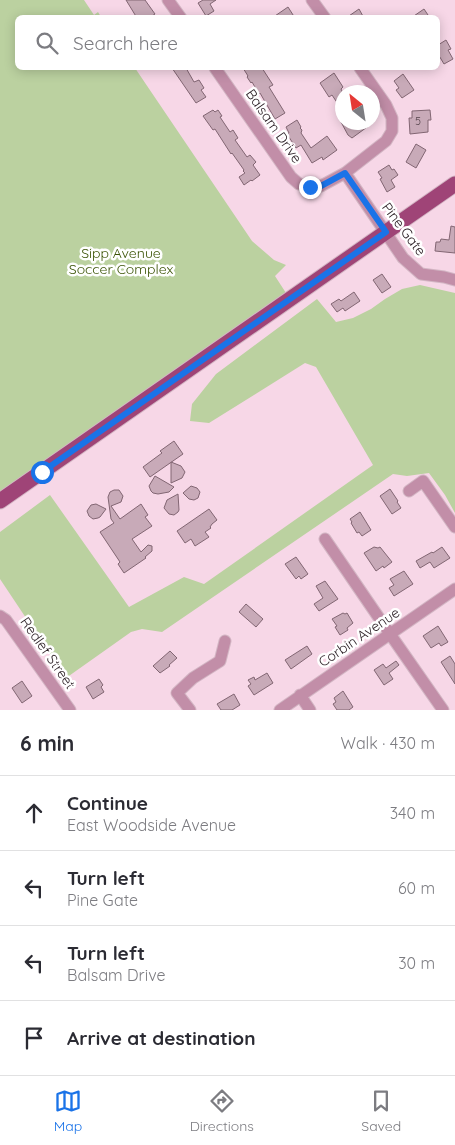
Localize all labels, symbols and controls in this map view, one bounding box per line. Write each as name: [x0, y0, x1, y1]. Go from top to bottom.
search box: [15, 15, 440, 70]
icon: search: [33, 29, 61, 57]
text: Search here: [73, 31, 178, 55]
street label: Balsam Drive: [242, 85, 306, 167]
north arrow: [335, 85, 380, 130]
house number: 5: [415, 114, 421, 128]
route end: [299, 176, 322, 199]
street label: Pine Gate: [378, 199, 430, 259]
park label: Sipp Avenue Soccer Complex: [69, 244, 173, 278]
route start: [31, 461, 54, 484]
street label: Corbin Avenue: [315, 603, 403, 671]
street label: Redlef Street: [17, 614, 80, 693]
text: 6 min: [20, 730, 74, 756]
text: Walk · 430 m: [341, 733, 435, 753]
text: Continue: [67, 791, 148, 815]
icon: ahead: [20, 799, 48, 827]
text: 340 m: [390, 803, 435, 823]
text: East Woodside Avenue: [67, 815, 236, 835]
text: Turn left: [67, 866, 145, 890]
icon: left: [20, 874, 48, 902]
text: 60 m: [398, 878, 435, 898]
text: Pine Gate: [67, 890, 138, 910]
text: Turn left: [67, 941, 145, 965]
icon: left: [20, 949, 48, 977]
text: 30 m: [398, 953, 435, 973]
text: Balsam Drive: [67, 965, 166, 985]
icon: arrive: [20, 1024, 48, 1052]
text: Arrive at destination: [67, 1026, 256, 1050]
tab: Map: [54, 1087, 82, 1135]
tab: Directions: [190, 1087, 254, 1135]
tab: Saved: [361, 1087, 401, 1135]

